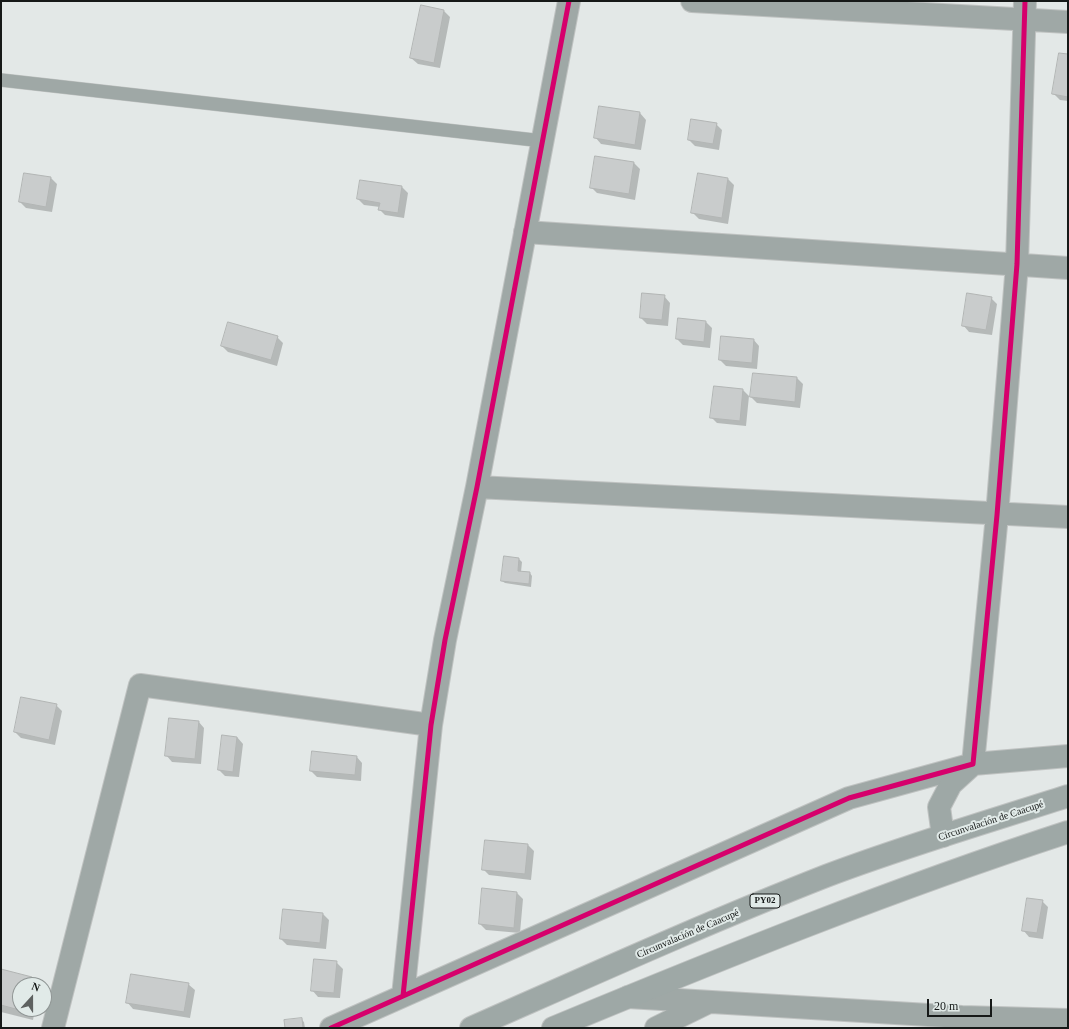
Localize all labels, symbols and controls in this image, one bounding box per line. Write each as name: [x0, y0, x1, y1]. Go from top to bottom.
street label: Circunvalación de Caacupé: [937, 798, 1045, 844]
road number: PY02: [750, 894, 780, 908]
street label: Circunvalación de Caacupé: [635, 907, 741, 961]
north arrow: [12, 977, 52, 1017]
text: N: [30, 980, 42, 994]
scale bar: [929, 991, 994, 1017]
text: 20 m: [934, 999, 958, 1013]

